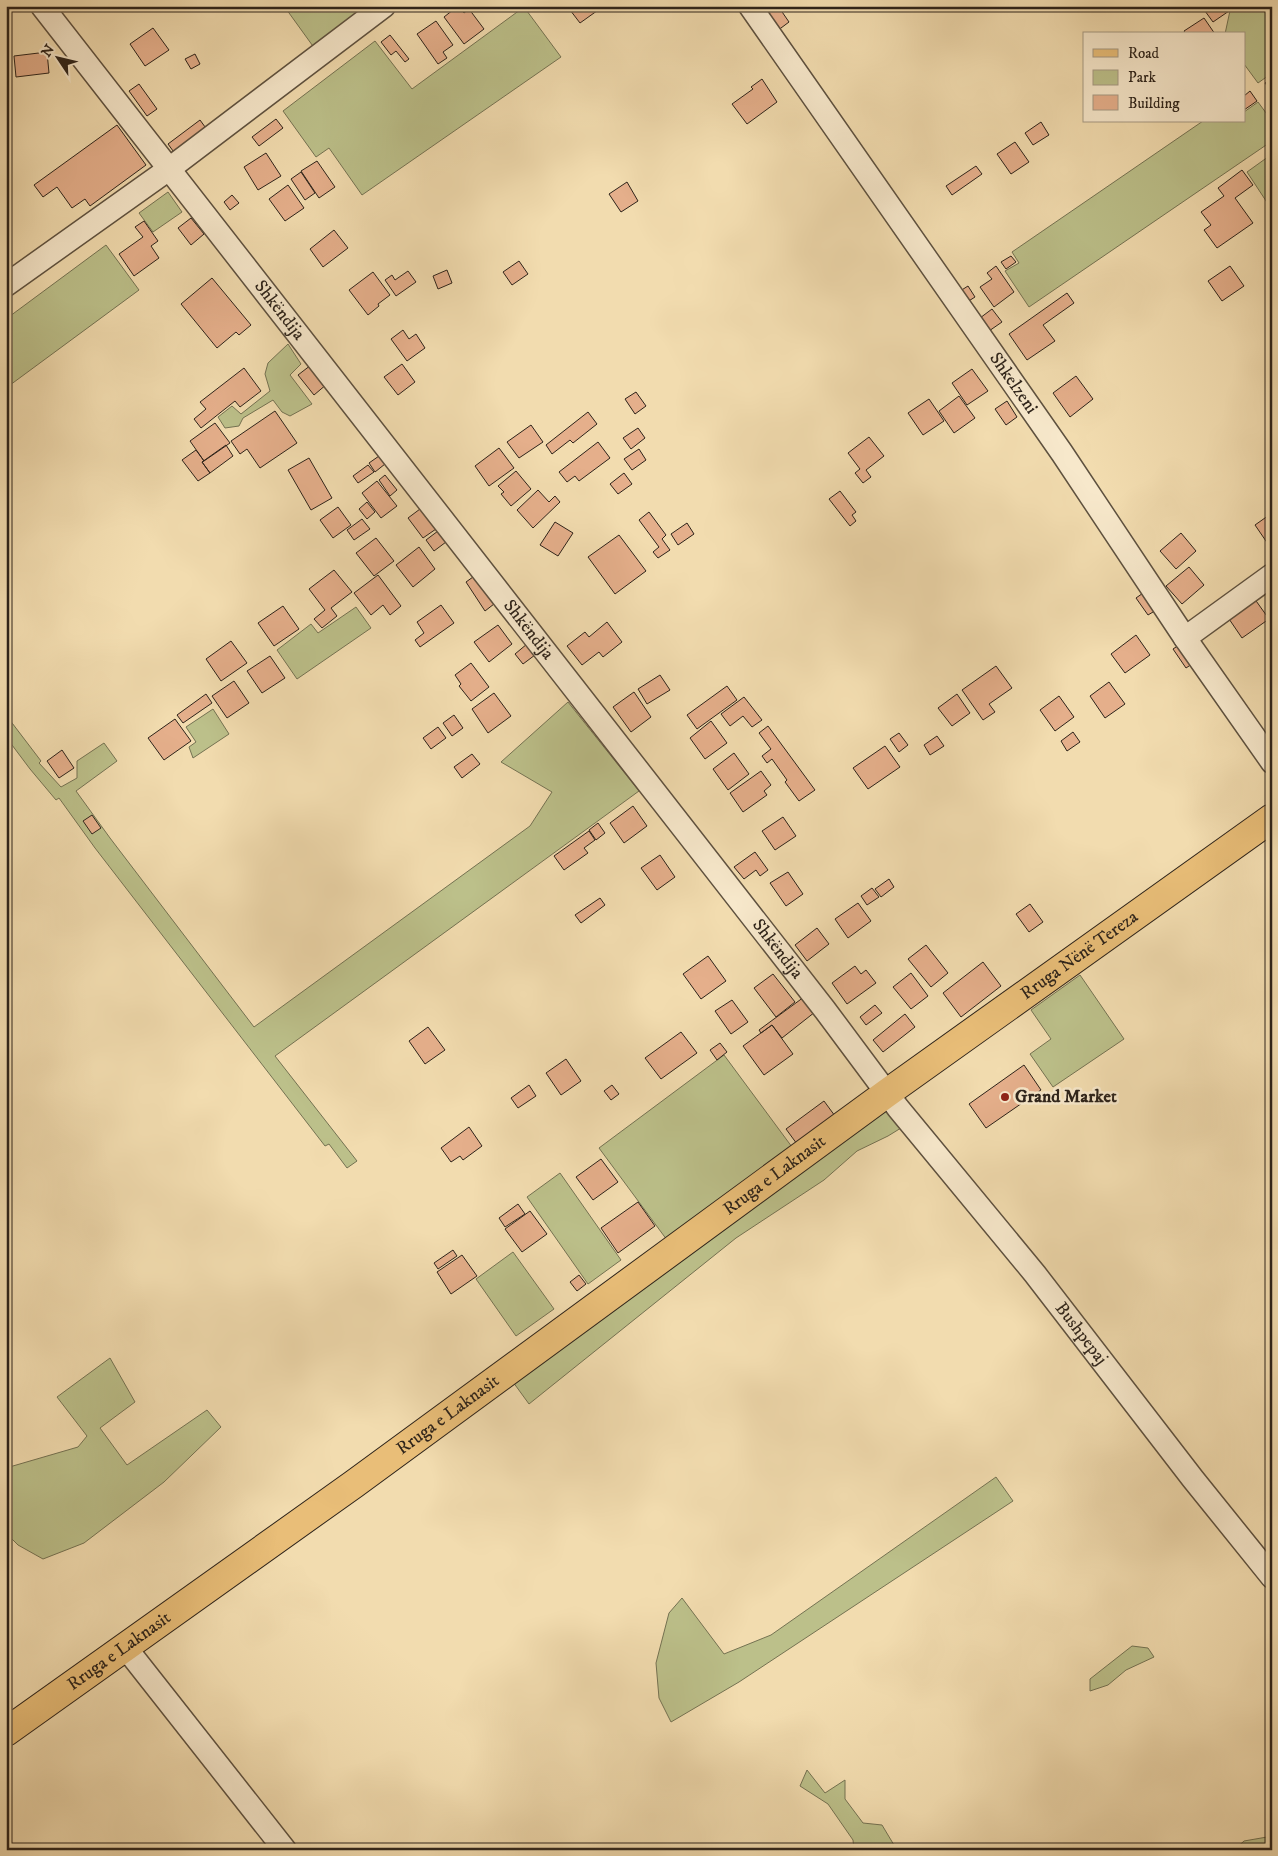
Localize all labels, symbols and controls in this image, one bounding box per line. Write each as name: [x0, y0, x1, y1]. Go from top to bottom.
north arrow: [32, 32, 82, 82]
legend: [1083, 32, 1246, 122]
text: N: [37, 41, 59, 61]
text: Road: [1128, 44, 1160, 63]
text: Park: [1128, 68, 1157, 87]
text: Building: [1128, 94, 1180, 113]
street label: Shkëndija: [249, 276, 310, 345]
street label: Shkelzeni: [984, 348, 1042, 418]
street label: Shkëndija: [498, 595, 559, 664]
street label: Rruga Nënë Tereza: [1017, 906, 1143, 1005]
street label: Shkëndija: [747, 915, 808, 984]
place label: Grand Market: [1015, 1086, 1117, 1108]
marker: Grand Market: [999, 1091, 1011, 1103]
street label: Rruga e Laknasit: [719, 1130, 830, 1220]
street label: Bushpepaj: [1050, 1298, 1112, 1369]
street label: Rruga e Laknasit: [392, 1370, 504, 1460]
street label: Rruga e Laknasit: [63, 1607, 175, 1696]

